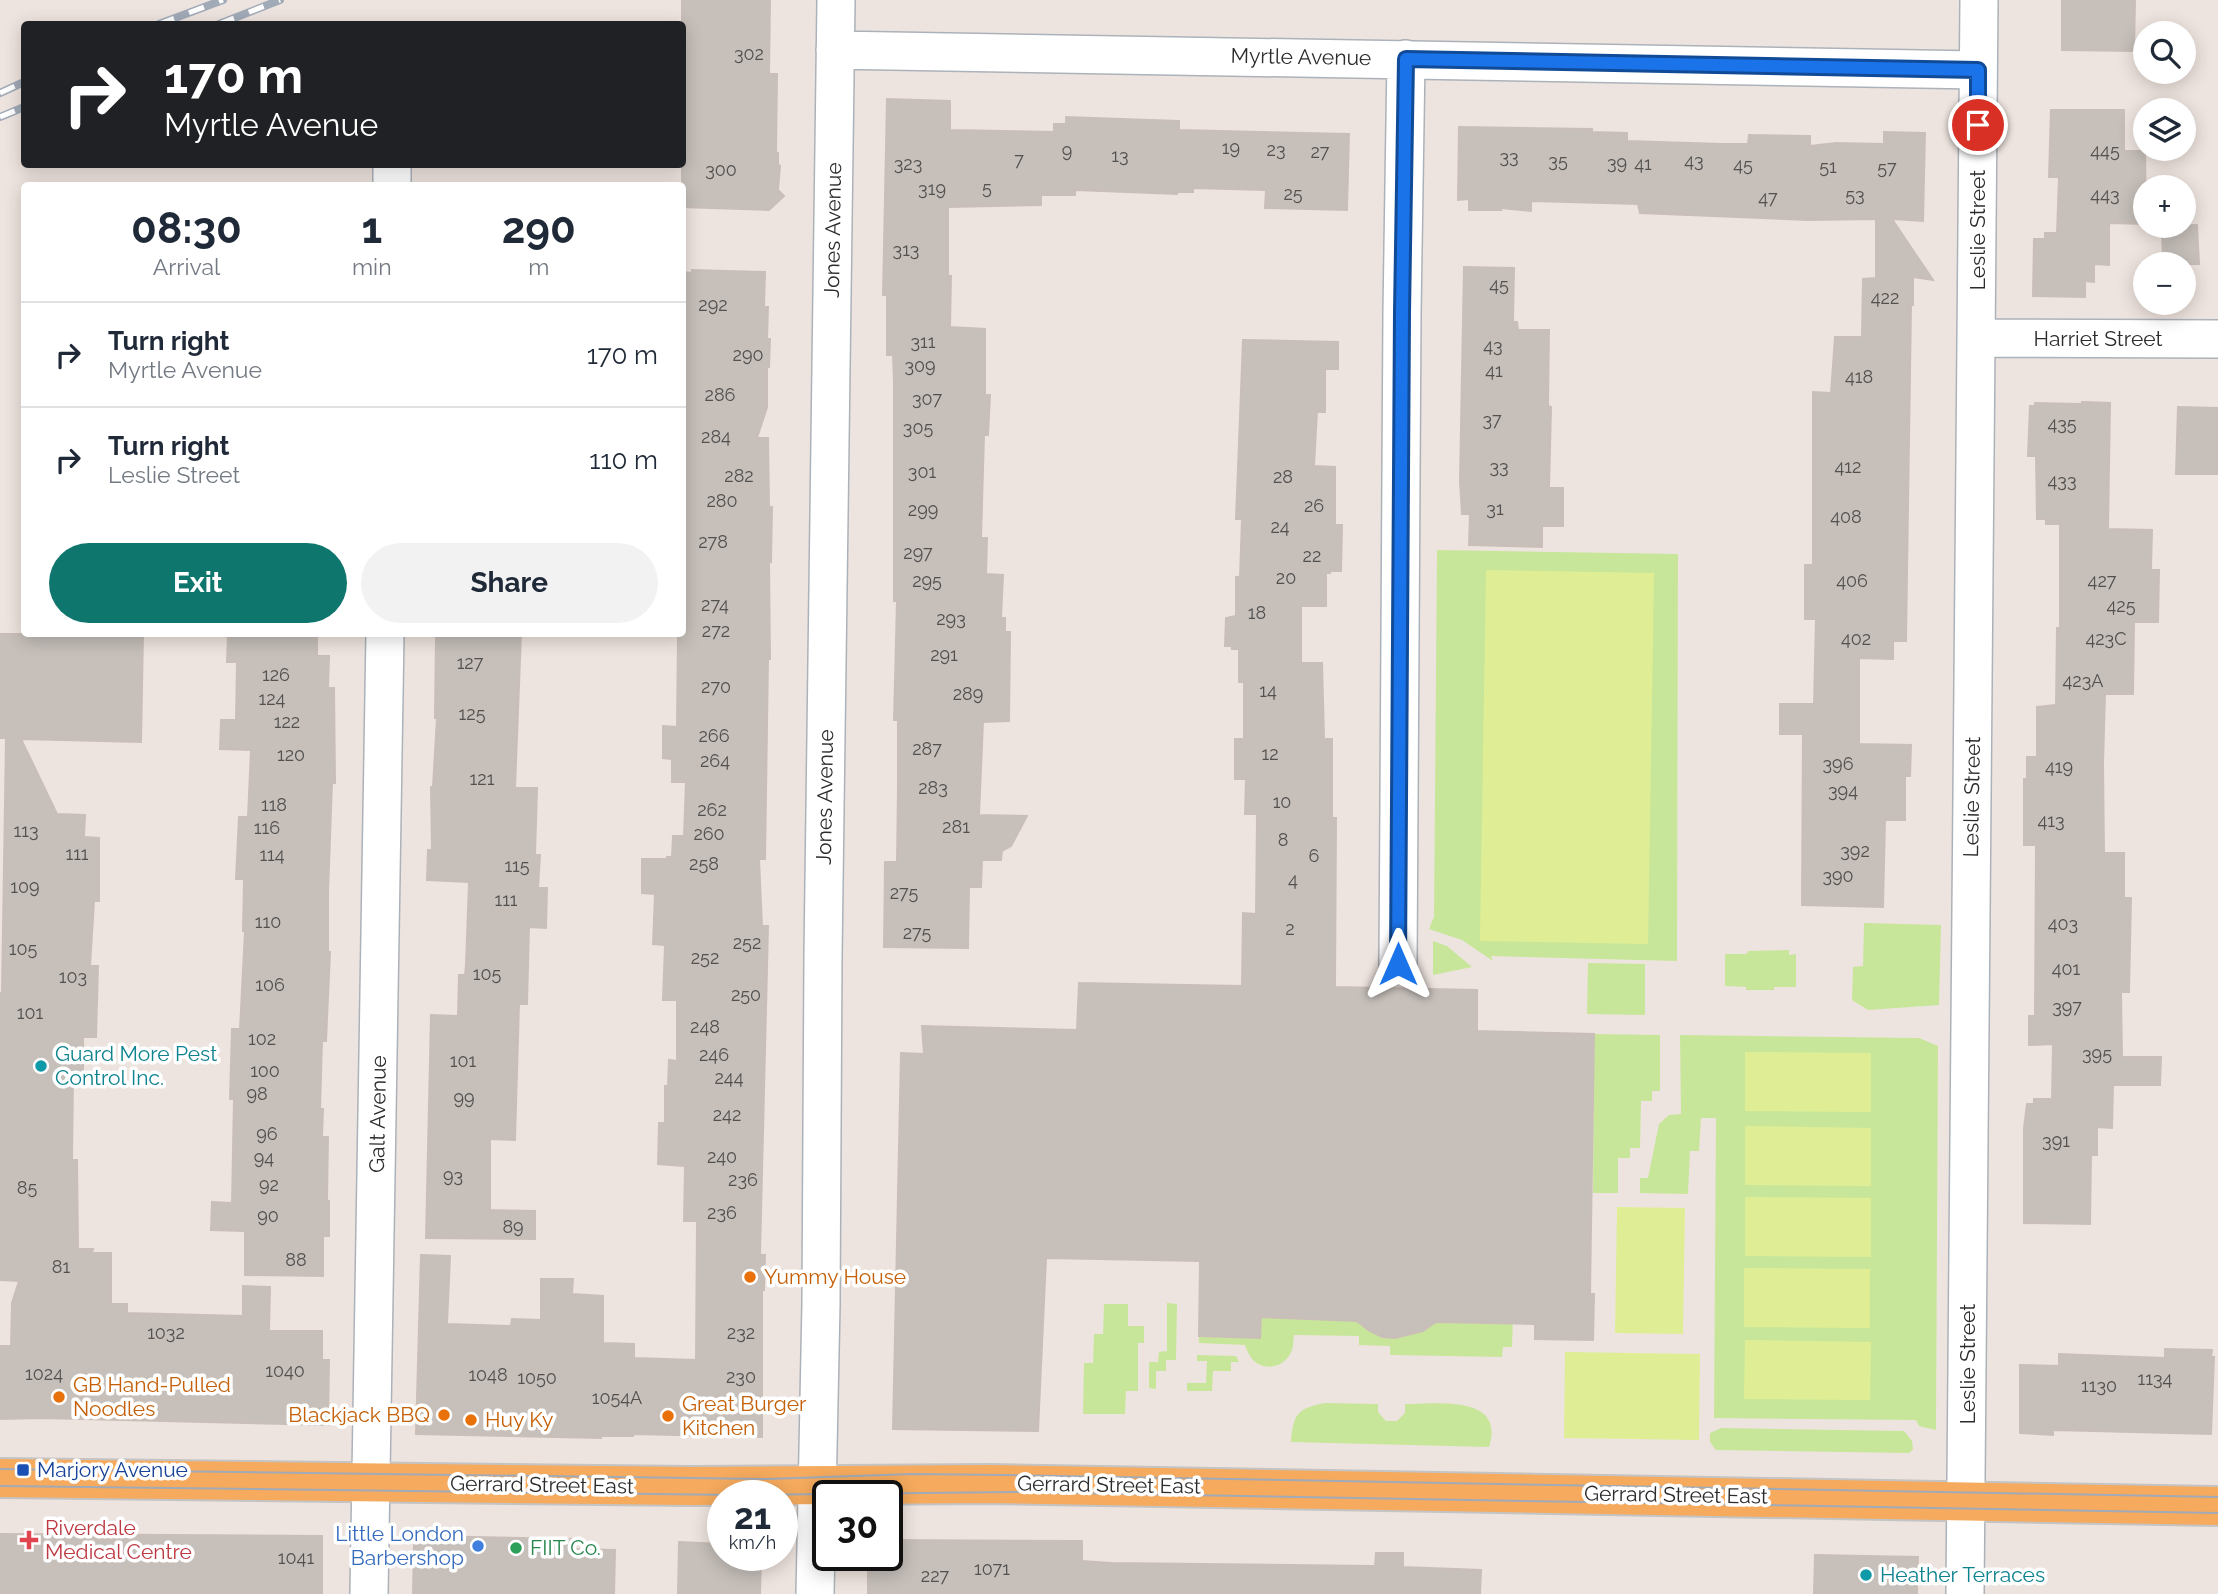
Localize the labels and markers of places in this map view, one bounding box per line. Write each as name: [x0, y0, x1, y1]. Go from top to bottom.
pin: [1948, 95, 2008, 155]
place label: Guard More Pest Control Inc.: [55, 1041, 217, 1090]
marker: Guard More Pest Control Inc.: [33, 1058, 49, 1074]
place label: Yummy House: [764, 1264, 906, 1289]
marker: Yummy House: [742, 1269, 758, 1285]
place label: GB Hand-Pulled Noodles: [73, 1372, 231, 1421]
marker: GB Hand-Pulled Noodles: [51, 1389, 67, 1405]
place label: Great Burger Kitchen: [682, 1391, 807, 1440]
place label: Blackjack BBQ: [288, 1402, 430, 1427]
marker: Blackjack BBQ: [436, 1407, 452, 1423]
place label: Huy Ky: [485, 1407, 553, 1432]
marker: Great Burger Kitchen: [660, 1408, 676, 1424]
marker: Huy Ky: [463, 1412, 479, 1428]
place label: Marjory Avenue: [37, 1457, 188, 1482]
marker: Marjory Avenue: [15, 1462, 31, 1478]
place label: Riverdale Medical Centre: [45, 1515, 192, 1564]
place label: Little London Barbershop: [335, 1521, 464, 1570]
marker: Riverdale Medical Centre: [19, 1530, 39, 1550]
place label: FIIT Co.: [530, 1535, 601, 1560]
marker: Little London Barbershop: [470, 1538, 486, 1554]
marker: FIIT Co.: [508, 1540, 524, 1556]
place label: Heather Terraces: [1880, 1562, 2045, 1587]
marker: Heather Terraces: [1858, 1567, 1874, 1583]

